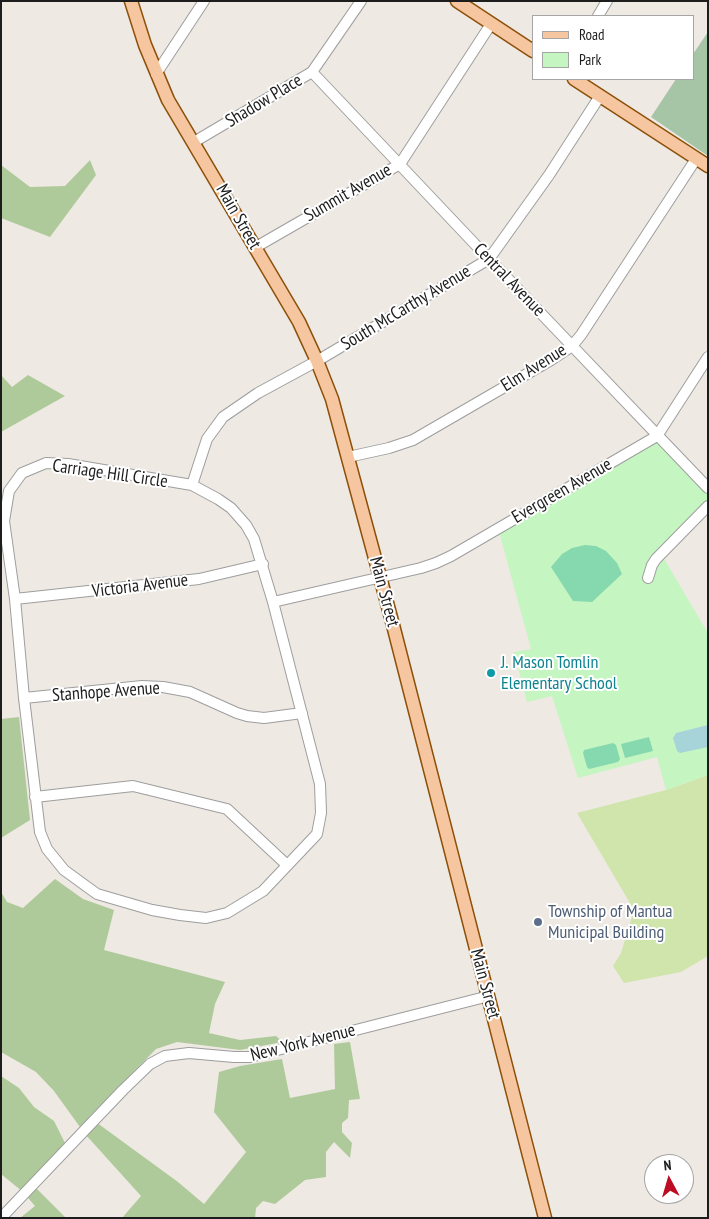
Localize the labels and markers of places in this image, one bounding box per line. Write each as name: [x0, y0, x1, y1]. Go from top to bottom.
place label: J. Mason Tomlin Elementary School: [501, 652, 617, 694]
marker: J. Mason Tomlin Elementary School: [485, 667, 497, 679]
place label: Township of Mantua Municipal Building: [548, 901, 672, 944]
marker: Township of Mantua Municipal Building: [532, 916, 544, 928]

